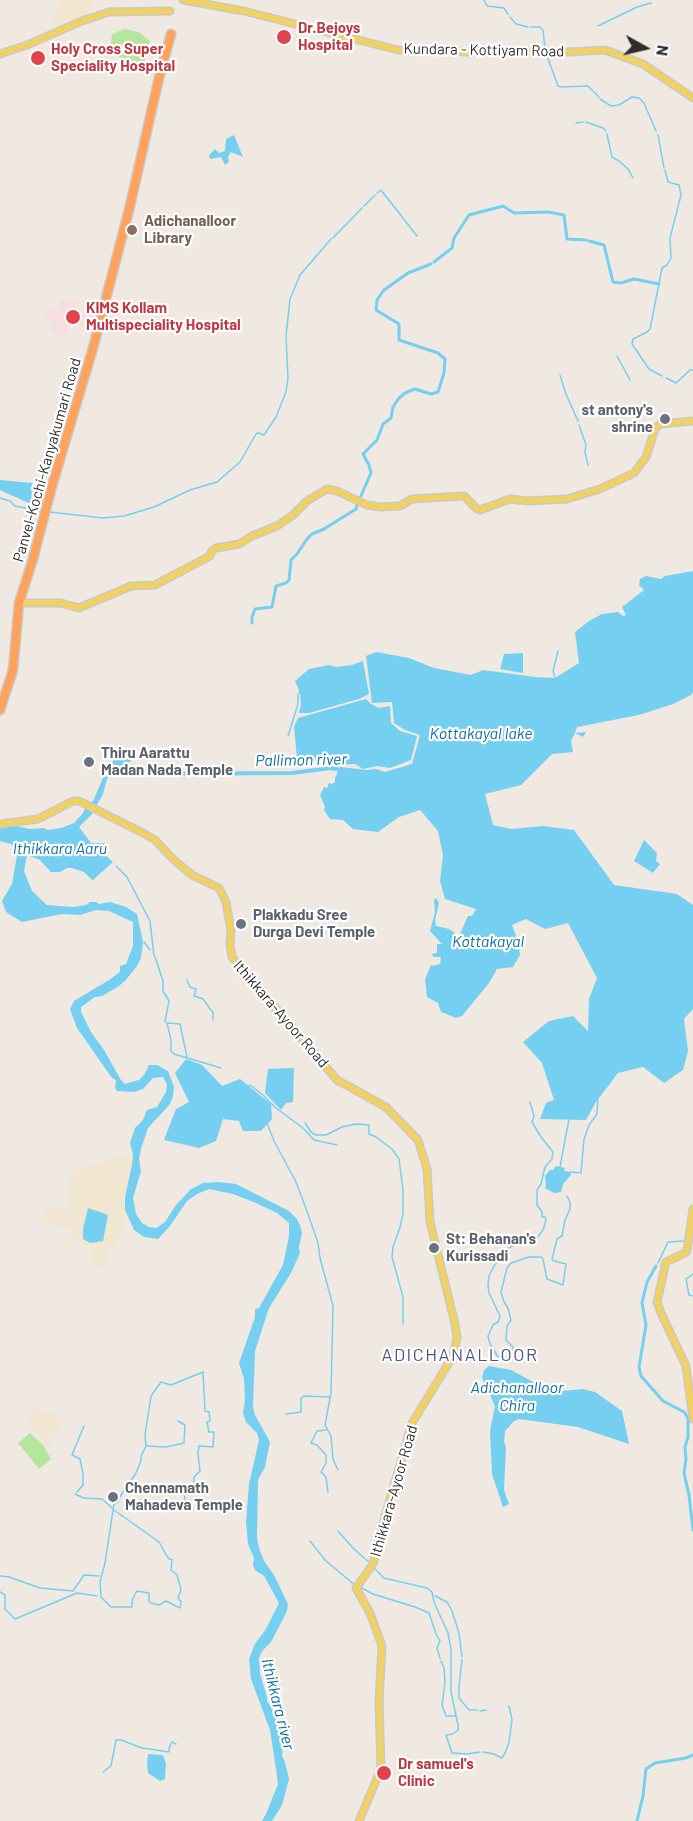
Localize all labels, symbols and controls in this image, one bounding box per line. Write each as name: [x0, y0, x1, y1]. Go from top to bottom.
north arrow: [615, 18, 675, 78]
place label: Dr.Bejoys Hospital: [298, 19, 360, 54]
marker: Dr.Bejoys Hospital: [275, 28, 293, 46]
place label: Holy Cross Super Speciality Hospital: [51, 40, 175, 75]
street label: Kundara - Kottiyam Road: [403, 40, 565, 60]
text: N: [653, 44, 673, 57]
marker: Holy Cross Super Speciality Hospital: [29, 49, 47, 67]
place label: Adichanalloor Library: [144, 212, 236, 247]
marker: Adichanalloor Library: [125, 223, 139, 237]
place label: KIMS Kollam Multispeciality Hospital: [86, 299, 241, 334]
marker: KIMS Kollam Multispeciality Hospital: [64, 308, 82, 326]
street label: Panvel-Kochi-Kanyakumari Road: [9, 356, 85, 564]
place label: st antony's shrine: [582, 401, 653, 436]
marker: st antony's shrine: [658, 412, 672, 426]
water label: Kottakayal lake: [429, 724, 533, 744]
place label: Thiru Aarattu Madan Nada Temple: [101, 744, 233, 779]
water label: Pallimon river: [255, 750, 347, 770]
marker: Thiru Aarattu Madan Nada Temple: [82, 755, 96, 769]
water label: Ithikkara Aaru: [13, 839, 107, 859]
place label: Plakkadu Sree Durga Devi Temple: [253, 906, 375, 941]
marker: Plakkadu Sree Durga Devi Temple: [234, 917, 248, 931]
water label: Kottakayal: [452, 932, 524, 952]
street label: Ithikkara-Ayoor Road: [230, 957, 332, 1071]
place label: St: Behanan's Kurissadi: [446, 1230, 536, 1265]
marker: St: Behanan's Kurissadi: [427, 1241, 441, 1255]
district label: ADICHANALLOOR: [382, 1344, 538, 1366]
water label: Adichanalloor Chira: [470, 1378, 564, 1416]
street label: Ithikkara-Ayoor Road: [367, 1423, 421, 1559]
place label: Chennamath Mahadeva Temple: [125, 1479, 243, 1514]
marker: Chennamath Mahadeva Temple: [106, 1490, 120, 1504]
water label: Ithikkara river: [257, 1656, 299, 1752]
place label: Dr samuel's Clinic: [398, 1755, 474, 1790]
marker: Dr samuel's Clinic: [375, 1764, 393, 1782]

